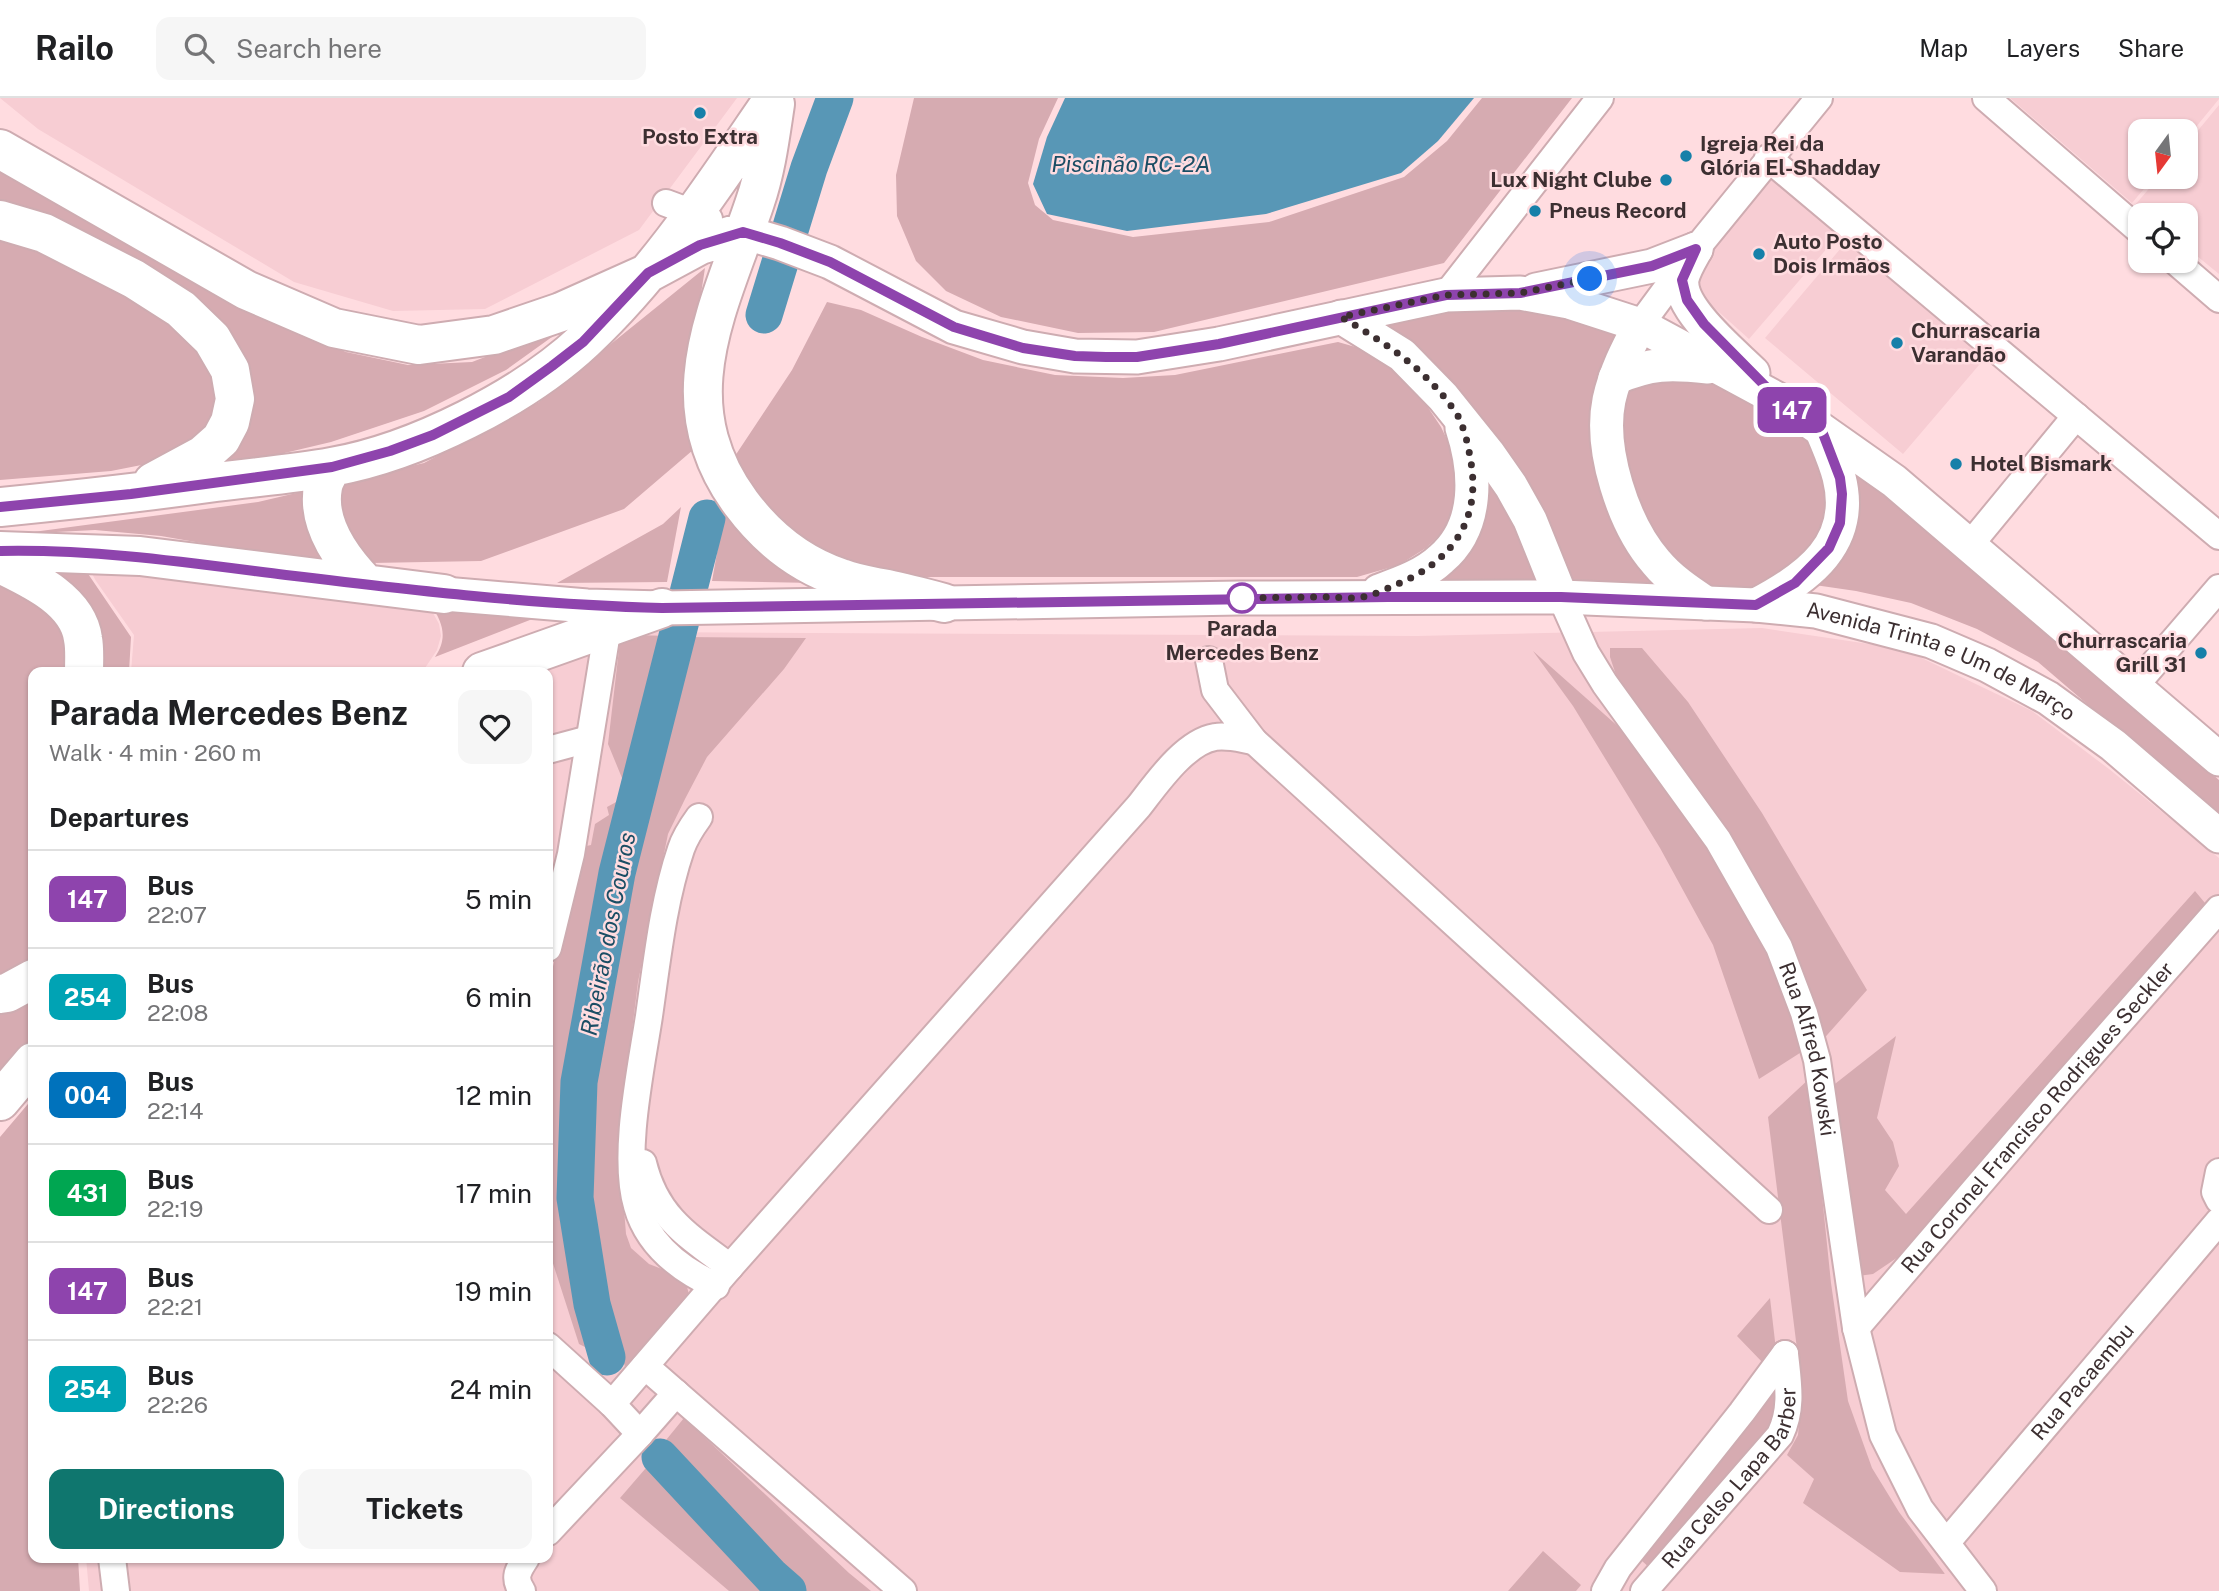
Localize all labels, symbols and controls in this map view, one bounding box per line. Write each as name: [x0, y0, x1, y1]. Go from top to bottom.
search box: [156, 17, 646, 80]
text: Railo: [35, 29, 114, 67]
icon: search: [180, 29, 218, 67]
text: Search here: [236, 33, 382, 64]
text: Map: [1919, 34, 1968, 62]
text: Layers: [2006, 34, 2080, 62]
text: Share: [2118, 34, 2184, 62]
marker: Posto Extra: [692, 105, 708, 121]
north arrow: [2128, 119, 2198, 189]
map controls: [2128, 119, 2198, 273]
place label: Posto Extra: [642, 124, 758, 149]
place label: Igreja Rei da Glória El-Shadday: [1700, 131, 1881, 180]
marker: Igreja Rei da Glória El-Shadday: [1678, 148, 1694, 164]
water label: Piscinão RC-2A: [1051, 150, 1211, 177]
place label: Lux Night Clube: [1490, 167, 1652, 192]
marker: Lux Night Clube: [1658, 172, 1674, 188]
place label: Pneus Record: [1549, 198, 1687, 223]
marker: Pneus Record: [1527, 203, 1543, 219]
button: locate: [2128, 203, 2198, 273]
place label: Auto Posto Dois Irmãos: [1773, 229, 1890, 278]
marker: Auto Posto Dois Irmãos: [1751, 246, 1767, 262]
your location: [1572, 261, 1607, 296]
place label: Churrascaria Varandão: [1911, 318, 2040, 367]
marker: Churrascaria Varandão: [1889, 335, 1905, 351]
line badge: 147: [1752, 387, 1832, 433]
text: 147: [1771, 396, 1813, 424]
place label: Hotel Bismark: [1970, 451, 2112, 476]
marker: Hotel Bismark: [1948, 456, 1964, 472]
marker: Parada Mercedes Benz: [1227, 583, 1257, 613]
street label: Avenida Trinta e Um de Março: [1805, 597, 2080, 726]
place label: Parada Mercedes Benz: [1165, 616, 1319, 665]
place label: Churrascaria Grill 31: [2058, 628, 2187, 677]
marker: Churrascaria Grill 31: [2193, 645, 2209, 661]
button: heart: [458, 690, 532, 764]
text: Parada Mercedes Benz: [49, 694, 408, 732]
text: Walk · 4 min · 260 m: [49, 739, 262, 766]
text: Departures: [49, 802, 189, 833]
water label: Ribeirão dos Couros: [575, 830, 640, 1038]
text: Bus: [147, 870, 194, 901]
text: 5 min: [465, 884, 532, 915]
text: 147: [67, 885, 108, 913]
text: 22:07: [147, 901, 207, 928]
street label: Rua Coronel Francisco Rodrigues Seckler: [1896, 957, 2179, 1278]
street label: Rua Alfred Kowski: [1774, 958, 1841, 1138]
text: Bus: [147, 968, 194, 999]
text: 6 min: [465, 982, 532, 1013]
text: 254: [64, 983, 111, 1011]
text: 22:08: [147, 999, 208, 1026]
text: Bus: [147, 1066, 194, 1097]
text: 12 min: [456, 1080, 532, 1111]
text: 004: [64, 1081, 111, 1109]
text: 22:14: [147, 1097, 203, 1124]
text: Bus: [147, 1164, 194, 1195]
text: 17 min: [455, 1178, 532, 1209]
text: 431: [67, 1179, 108, 1207]
text: 22:19: [147, 1195, 203, 1222]
text: Bus: [147, 1262, 194, 1293]
text: 19 min: [455, 1276, 532, 1307]
text: 147: [67, 1277, 108, 1305]
text: 22:21: [147, 1293, 203, 1320]
street label: Rua Pacaembu: [2026, 1318, 2139, 1445]
text: Bus: [147, 1360, 194, 1391]
text: 24 min: [450, 1374, 532, 1405]
text: 254: [64, 1375, 111, 1403]
street label: Rua Celso Lapa Barber: [1657, 1387, 1801, 1573]
text: 22:26: [147, 1391, 208, 1418]
button: Directions: [49, 1469, 284, 1549]
button: Tickets: [298, 1469, 532, 1549]

